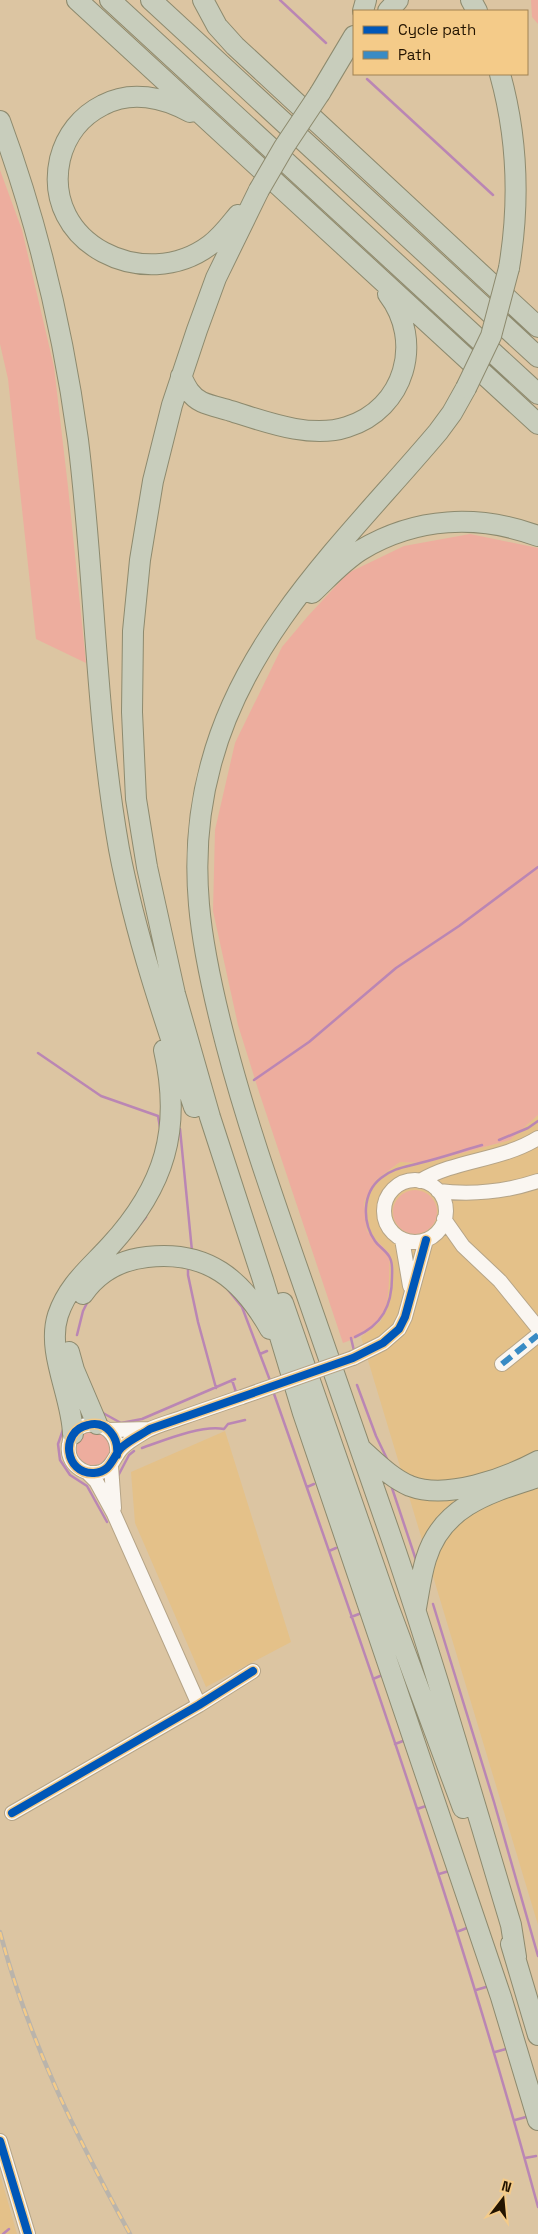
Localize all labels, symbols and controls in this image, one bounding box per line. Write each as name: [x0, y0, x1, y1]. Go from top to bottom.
legend: [353, 10, 528, 75]
text: Cycle path: [398, 20, 476, 39]
text: Path: [398, 45, 431, 64]
north arrow: [478, 2174, 528, 2224]
text: N: [500, 2177, 514, 2196]

